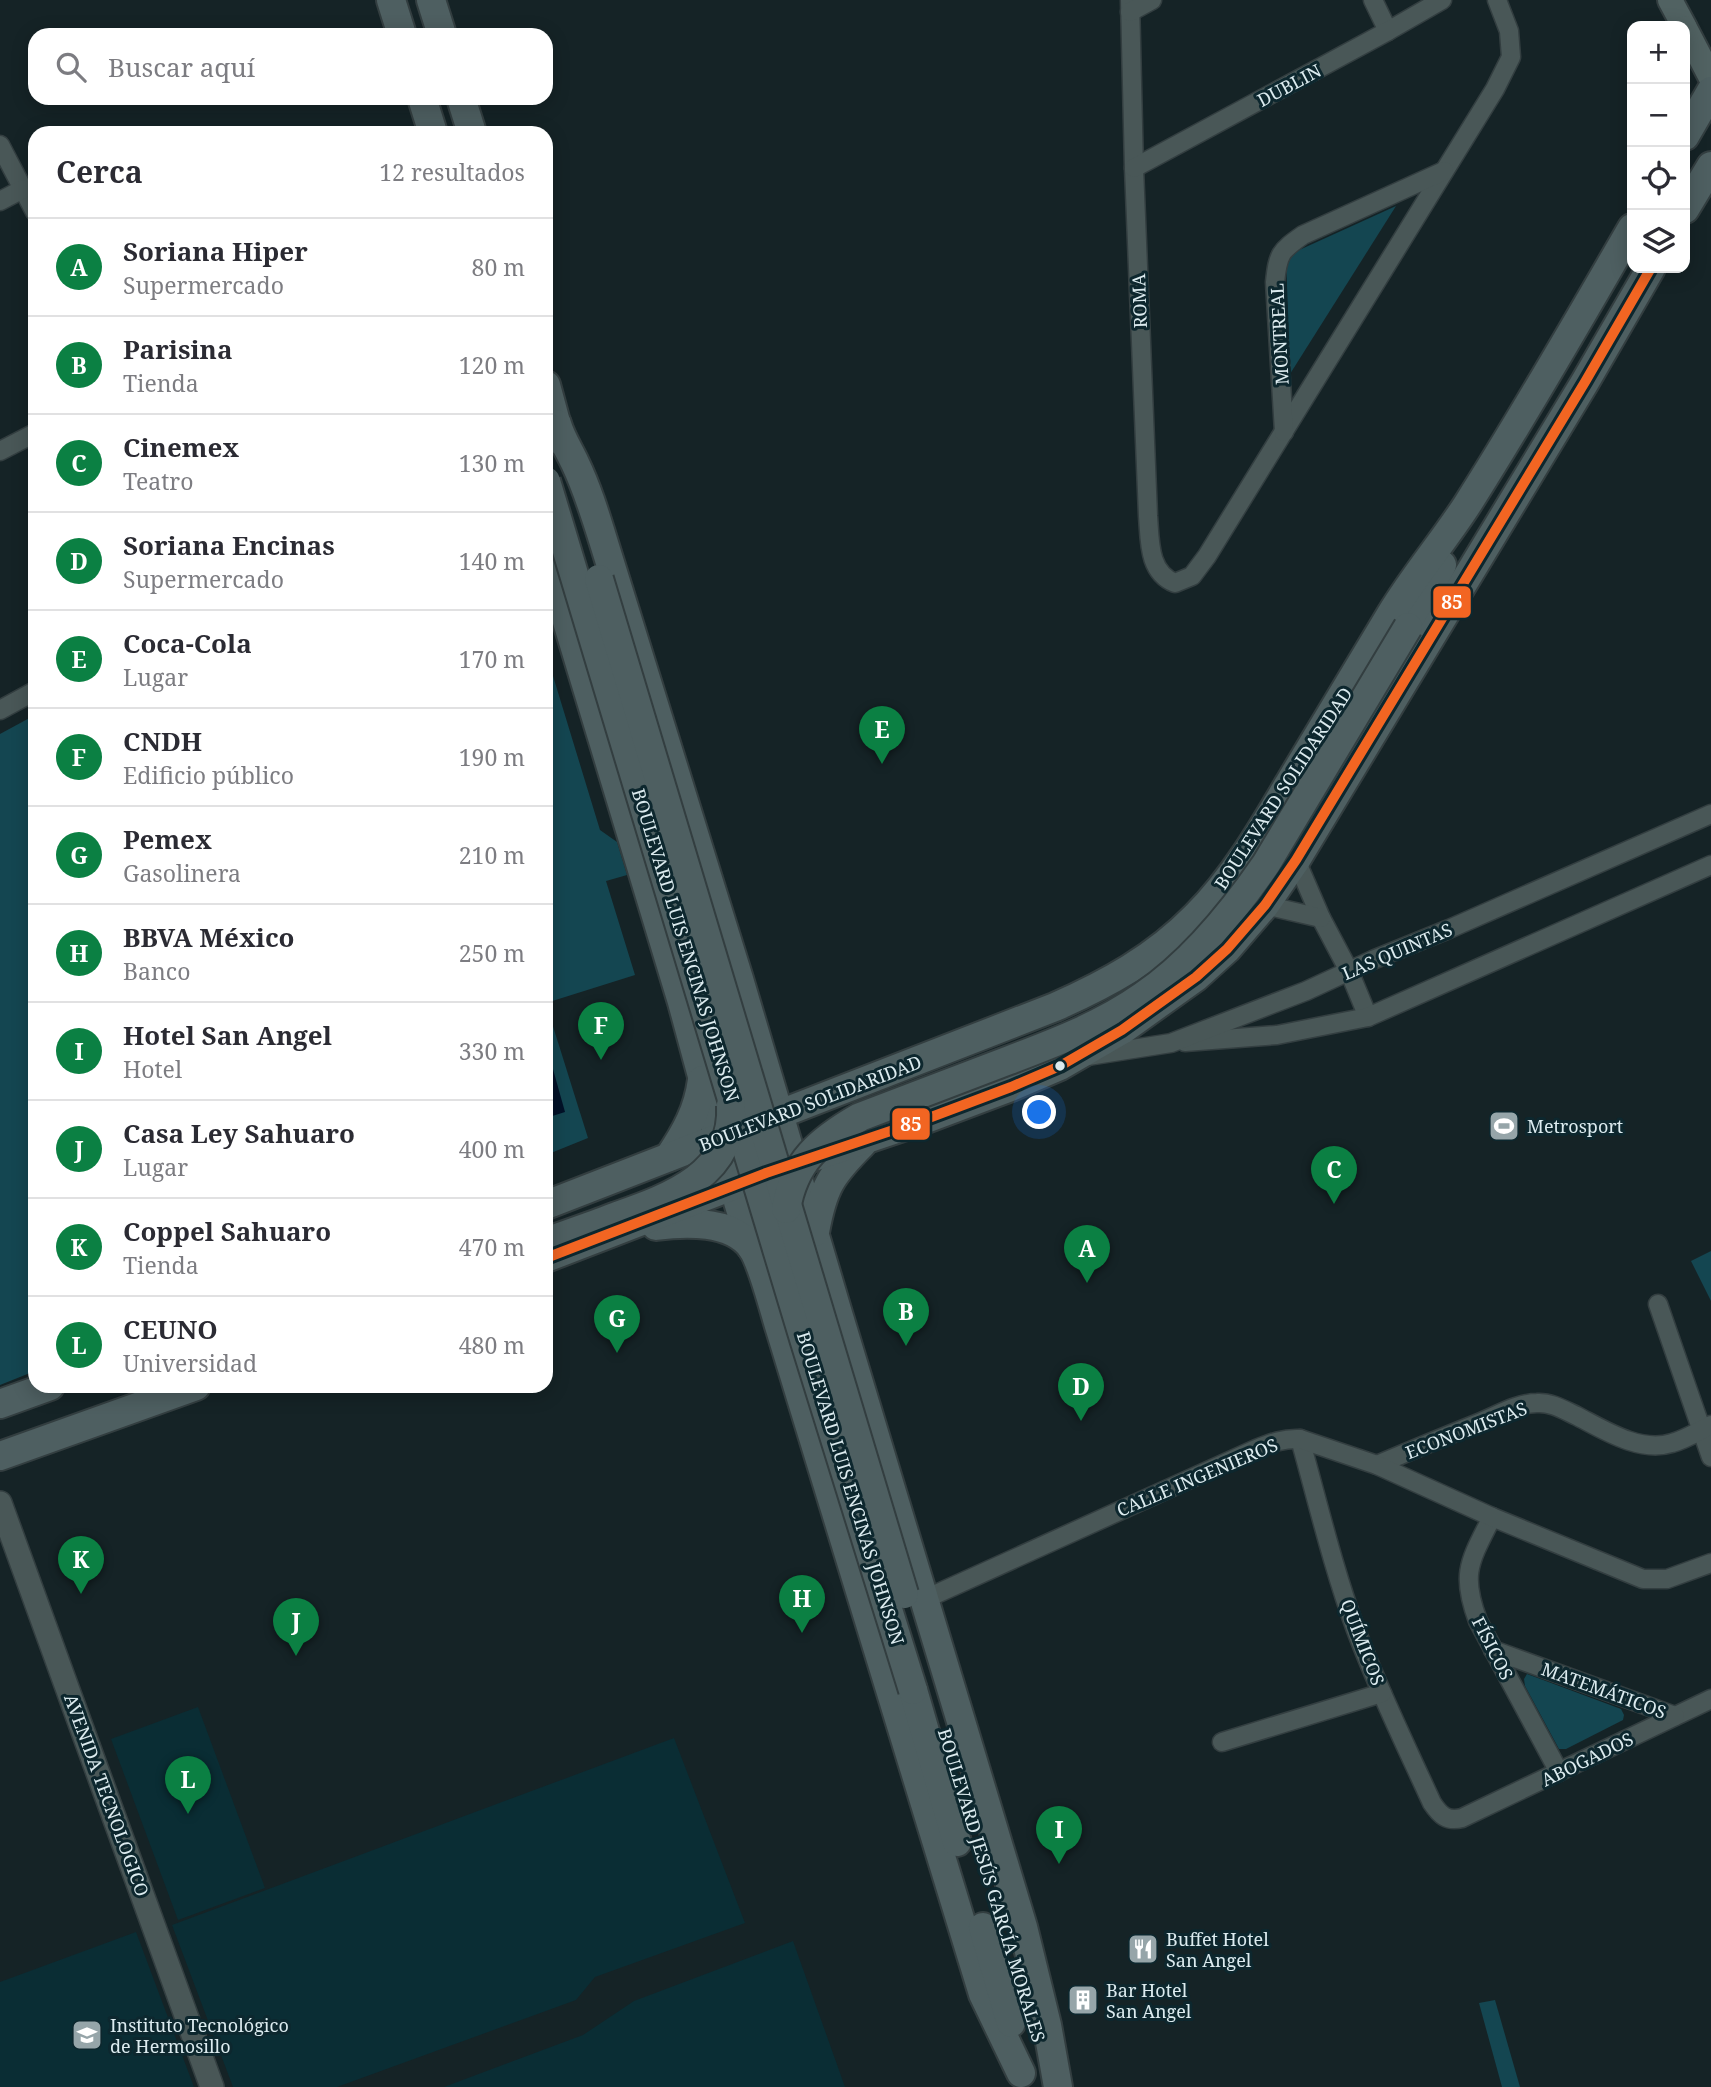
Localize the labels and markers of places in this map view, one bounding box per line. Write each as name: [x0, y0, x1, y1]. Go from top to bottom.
pin: E: [859, 706, 905, 764]
pin: F: [578, 1002, 624, 1060]
unlabelled marker: [1053, 1059, 1067, 1073]
sports icon: Metrosport: [1487, 1109, 1521, 1143]
place label: Metrosport: [1527, 1114, 1623, 1138]
pin: C: [1311, 1146, 1357, 1204]
pin: A: [1064, 1225, 1110, 1283]
pin: B: [883, 1288, 929, 1346]
pin: G: [594, 1295, 640, 1353]
pin: D: [1058, 1363, 1104, 1421]
pin: K: [58, 1536, 104, 1594]
pin: H: [779, 1575, 825, 1633]
pin: J: [273, 1598, 319, 1656]
pin: L: [165, 1756, 211, 1814]
pin: I: [1036, 1806, 1082, 1864]
place label: Buffet Hotel San Angel: [1166, 1927, 1269, 1972]
restaurant icon: Buffet Hotel San Angel: [1126, 1932, 1160, 1966]
place label: Bar Hotel San Angel: [1106, 1978, 1192, 2023]
building icon: Bar Hotel San Angel: [1066, 1983, 1100, 2017]
place label: Instituto Tecnológico de Hermosillo: [110, 2013, 289, 2058]
school or university icon: Instituto Tecnológico de Hermosillo: [70, 2018, 104, 2052]

